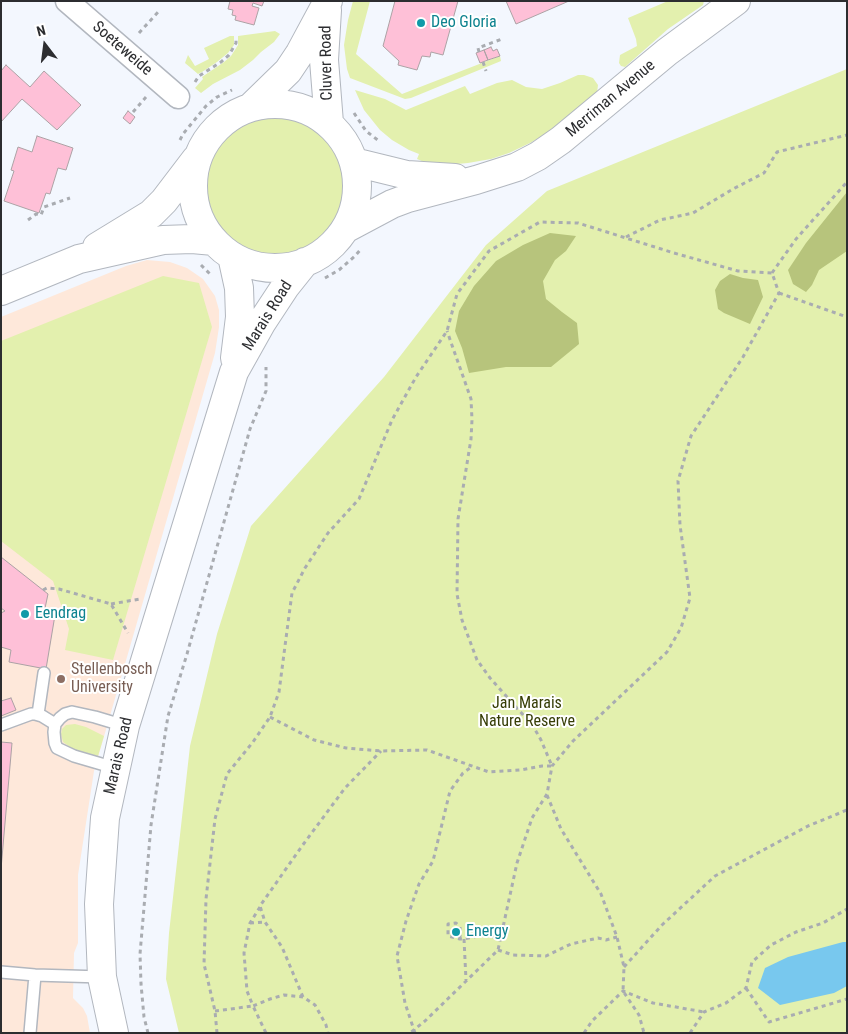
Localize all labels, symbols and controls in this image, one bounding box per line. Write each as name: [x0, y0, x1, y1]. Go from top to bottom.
place label: Deo Gloria: [431, 13, 497, 33]
marker: Deo Gloria: [415, 17, 427, 29]
street label: Soeteweide: [88, 18, 156, 80]
north arrow: [20, 20, 70, 70]
text: N: [35, 22, 47, 39]
street label: Cluver Road: [317, 25, 337, 101]
street label: Merriman Avenue: [563, 56, 659, 142]
street label: Marais Road: [239, 278, 297, 354]
place label: Eendrag: [35, 604, 86, 624]
marker: Eendrag: [19, 608, 31, 620]
place label: Stellenbosch University: [71, 660, 152, 698]
marker: Stellenbosch University: [55, 673, 67, 685]
park label: Jan Marais Nature Reserve: [479, 694, 575, 732]
street label: Marais Road: [101, 715, 137, 797]
place label: Energy: [466, 922, 508, 942]
marker: Energy: [450, 926, 462, 938]

